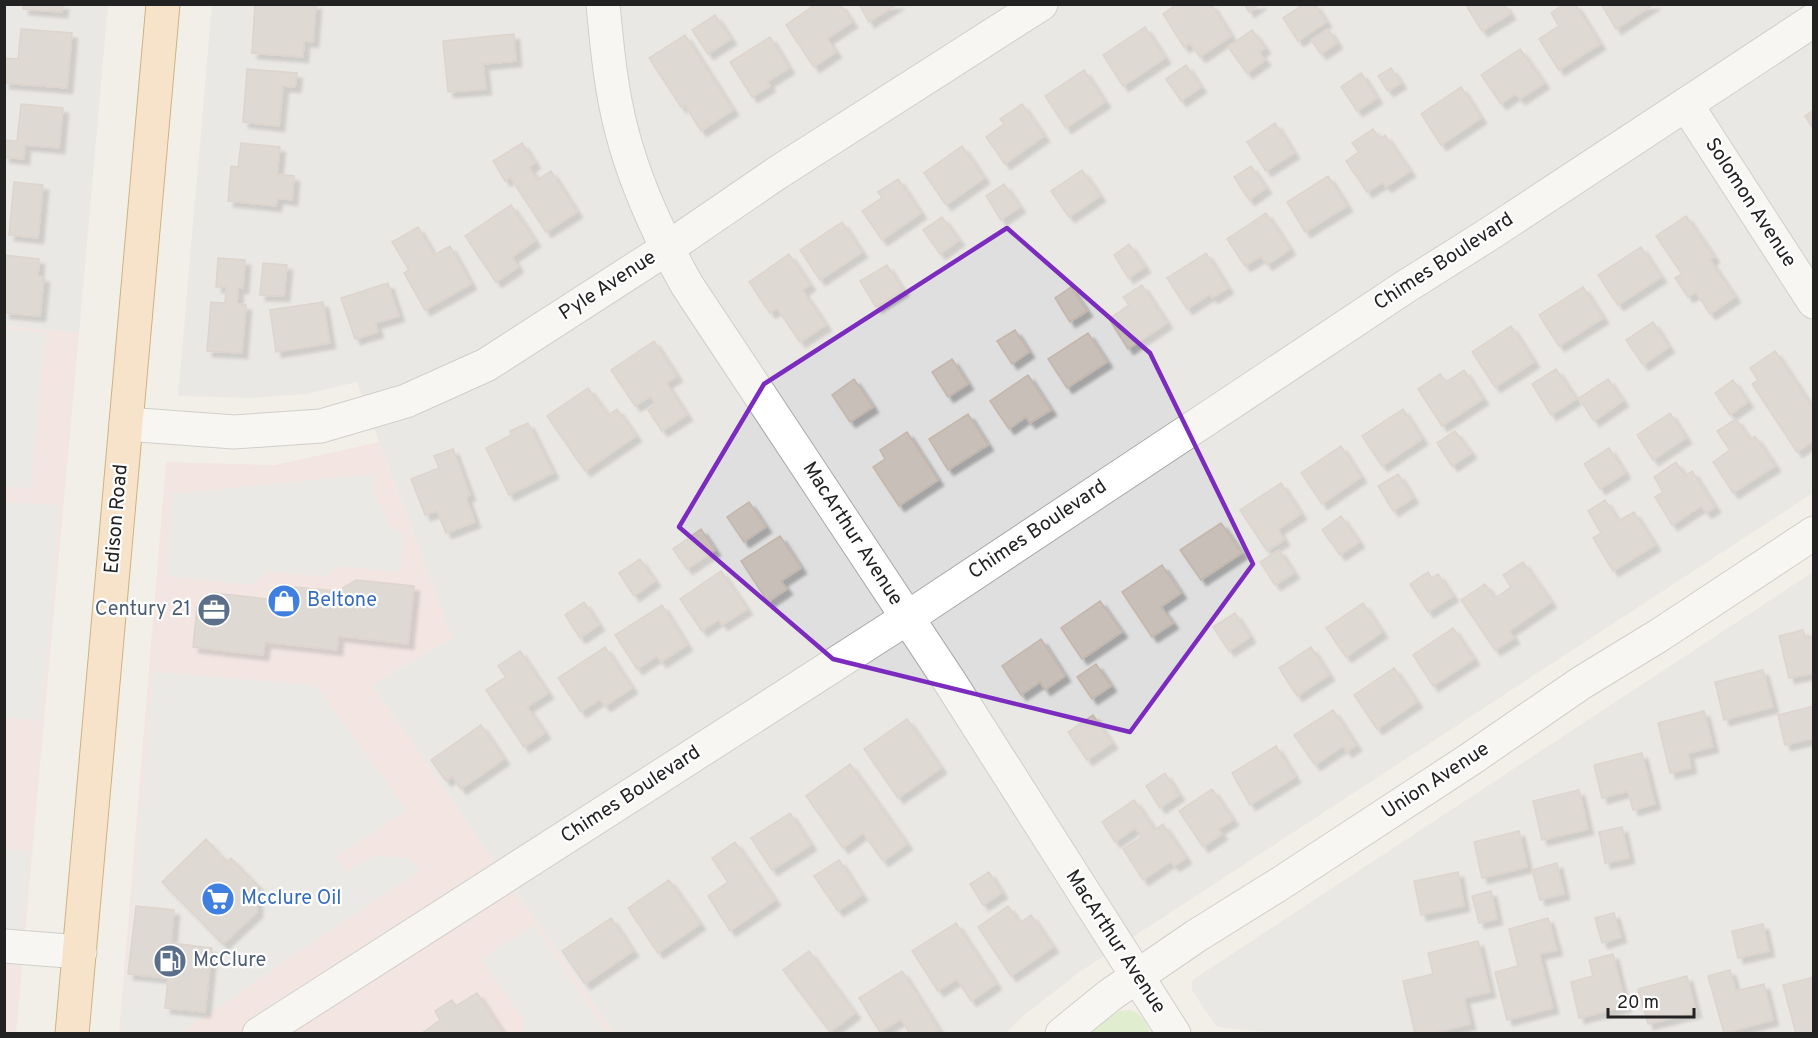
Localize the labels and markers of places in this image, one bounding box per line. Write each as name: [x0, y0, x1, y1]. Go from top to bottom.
shop icon: Beltone: [266, 583, 302, 619]
place label: Beltone: [307, 588, 377, 614]
office icon: Century 21: [196, 592, 232, 628]
place label: Century 21: [95, 597, 191, 623]
supermarket icon: Mcclure Oil: [200, 881, 236, 917]
place label: Mcclure Oil: [241, 886, 342, 912]
fuel station icon: McClure: [152, 943, 188, 979]
place label: McClure: [193, 948, 266, 974]

